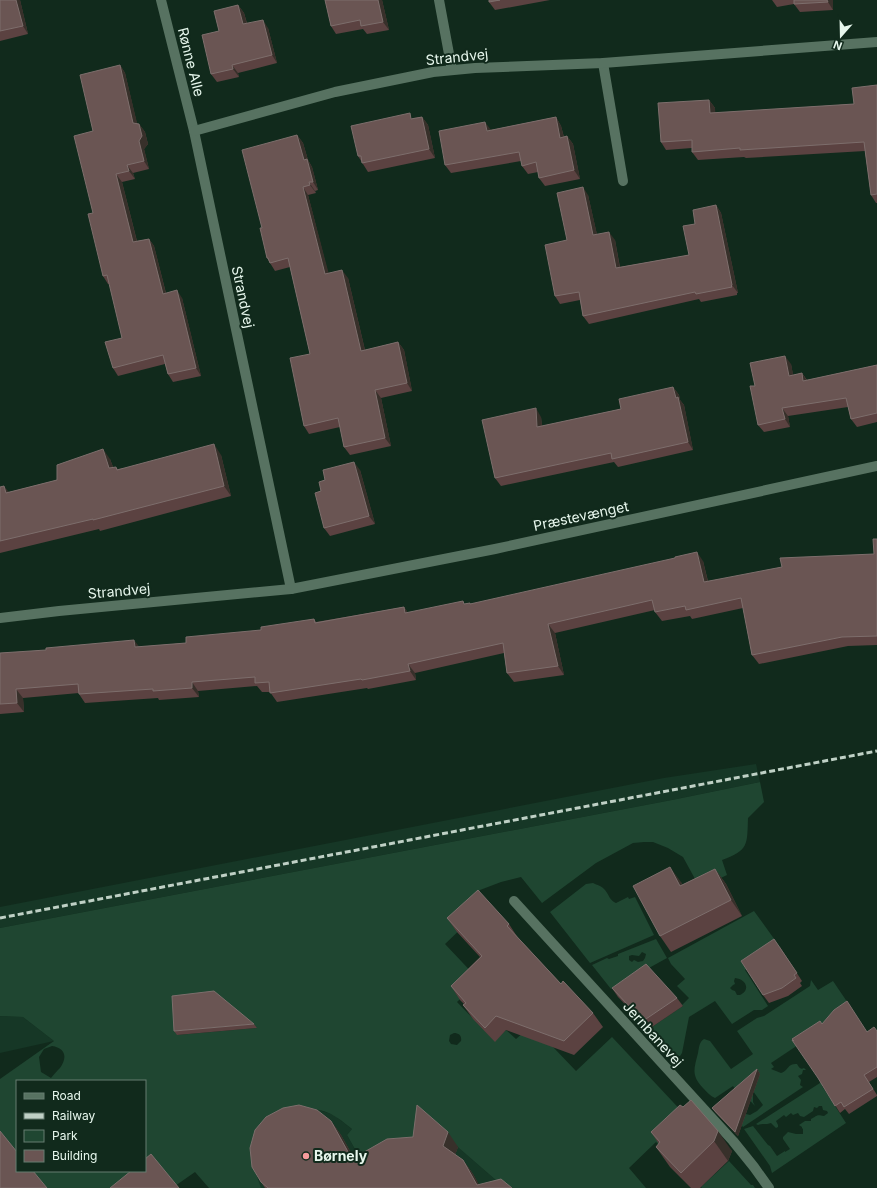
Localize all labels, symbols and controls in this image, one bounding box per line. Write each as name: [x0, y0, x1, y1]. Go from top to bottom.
north arrow: [821, 16, 861, 56]
street label: Rønne Alle: [175, 26, 208, 98]
text: N: [831, 37, 844, 53]
street label: Strandvej: [425, 45, 489, 68]
street label: Strandvej: [229, 264, 258, 329]
street label: Præstevænget: [532, 497, 631, 534]
street label: Strandvej: [87, 579, 151, 602]
street label: Jernbanevej: [620, 998, 687, 1070]
legend: [16, 1080, 146, 1172]
text: Road: [52, 1088, 81, 1103]
text: Railway: [52, 1108, 96, 1123]
text: Park: [52, 1128, 78, 1143]
place label: Børnely: [314, 1147, 368, 1164]
text: Building: [52, 1148, 97, 1163]
marker: Børnely: [301, 1151, 311, 1161]

